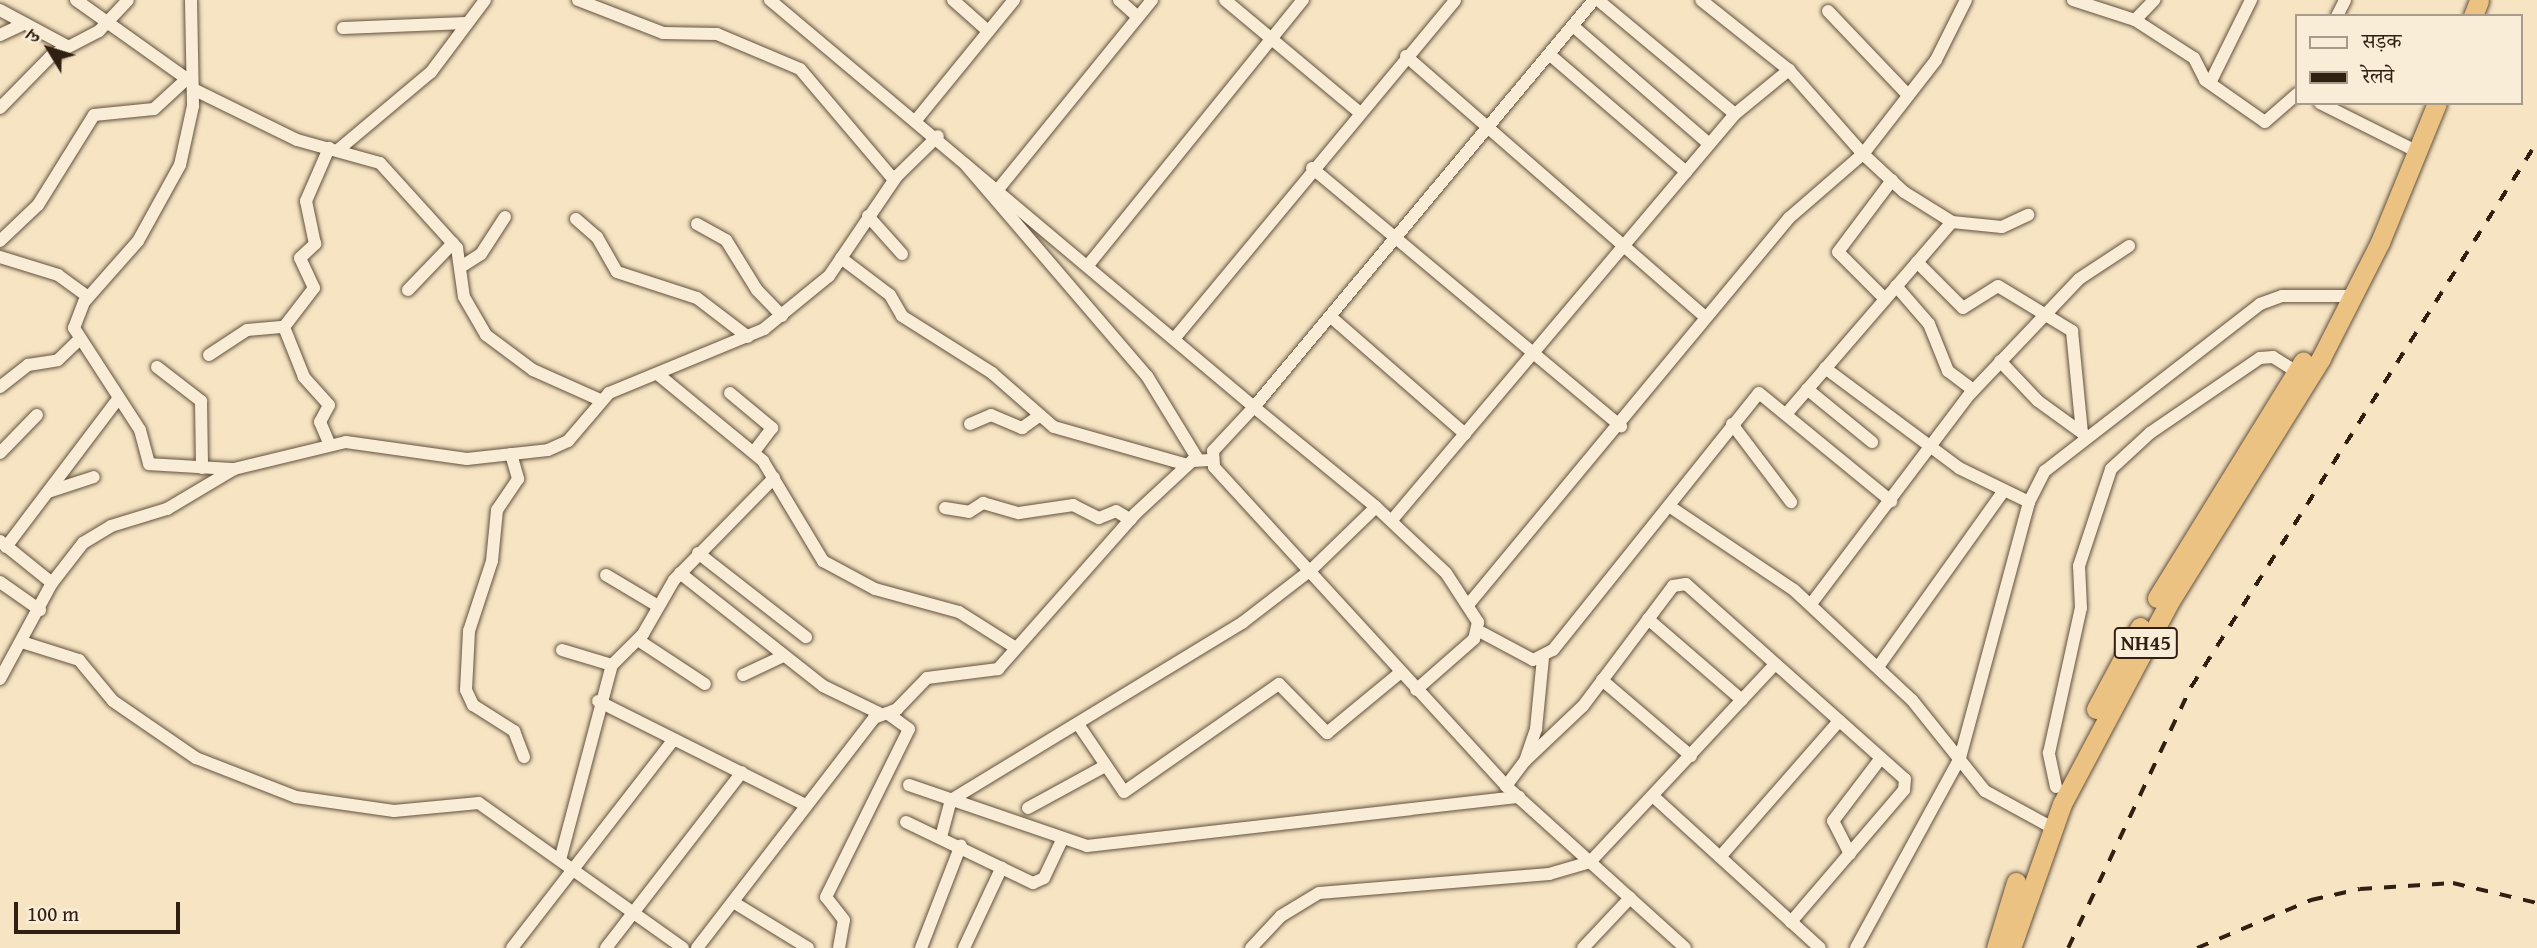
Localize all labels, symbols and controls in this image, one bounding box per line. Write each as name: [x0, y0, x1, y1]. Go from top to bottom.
north arrow: [14, 14, 84, 84]
legend: [2296, 14, 2523, 105]
text: उ: [18, 24, 46, 49]
text: सड़क: [2362, 25, 2401, 56]
text: रेलवे: [2362, 60, 2394, 91]
road number: NH45: [2113, 626, 2179, 660]
scale bar: [18, 888, 184, 932]
text: 100 m: [27, 898, 79, 929]

